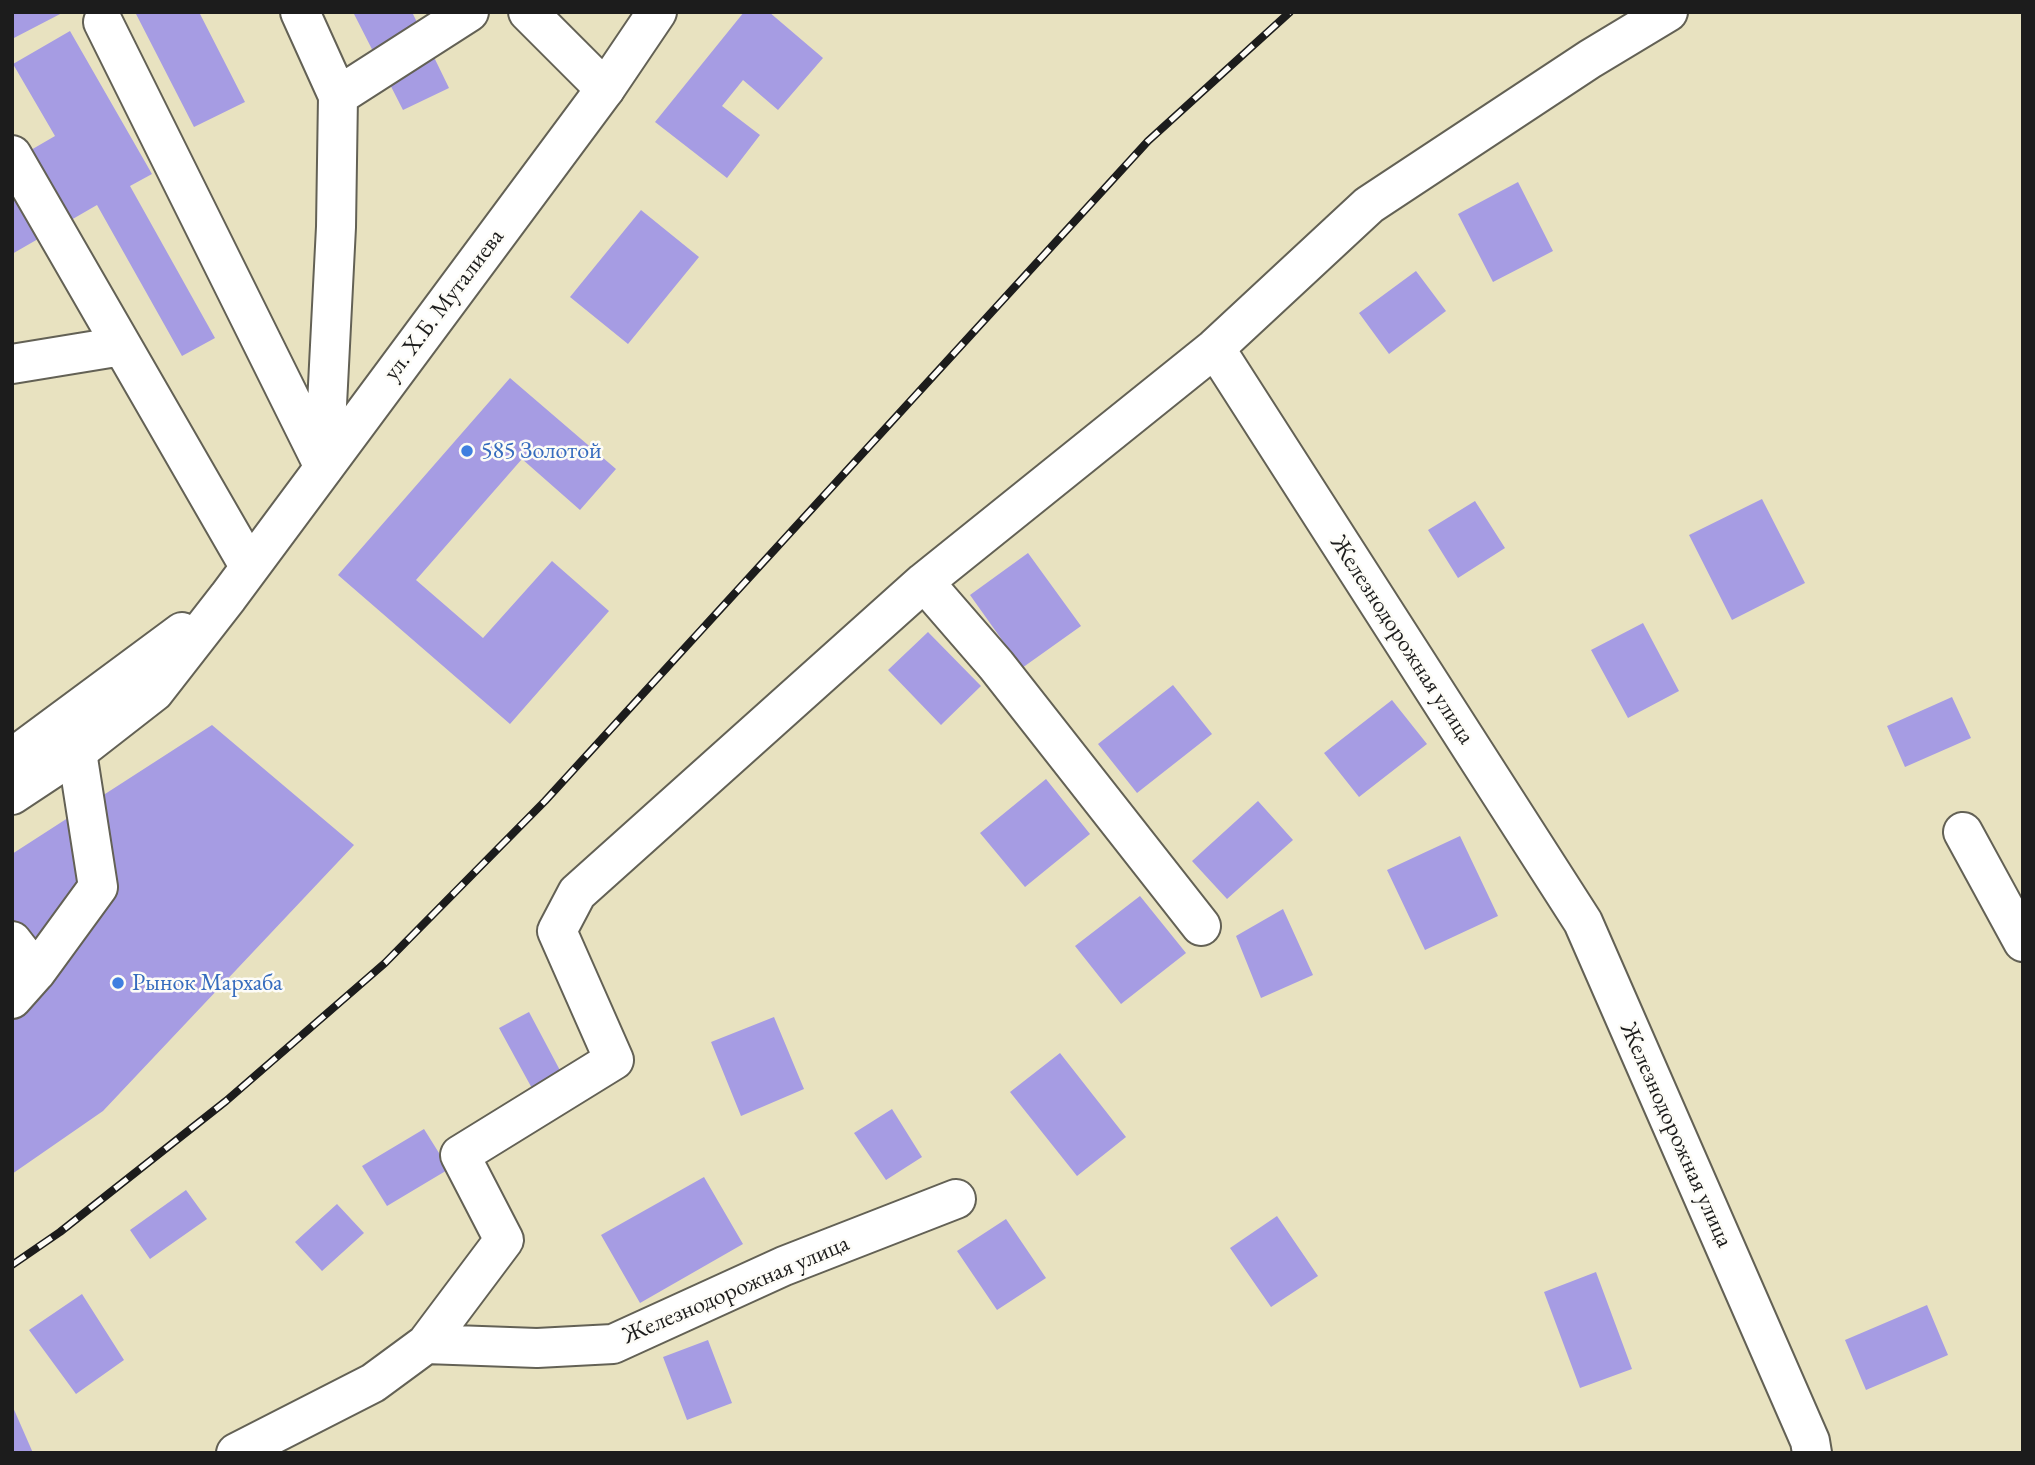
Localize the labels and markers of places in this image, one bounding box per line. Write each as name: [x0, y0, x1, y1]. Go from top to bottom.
place label: 585 Золотой: [481, 437, 602, 465]
marker: 585 Золотой: [459, 443, 475, 459]
place label: Рынок Мархаба: [132, 969, 283, 997]
marker: Рынок Мархаба: [110, 975, 126, 991]

